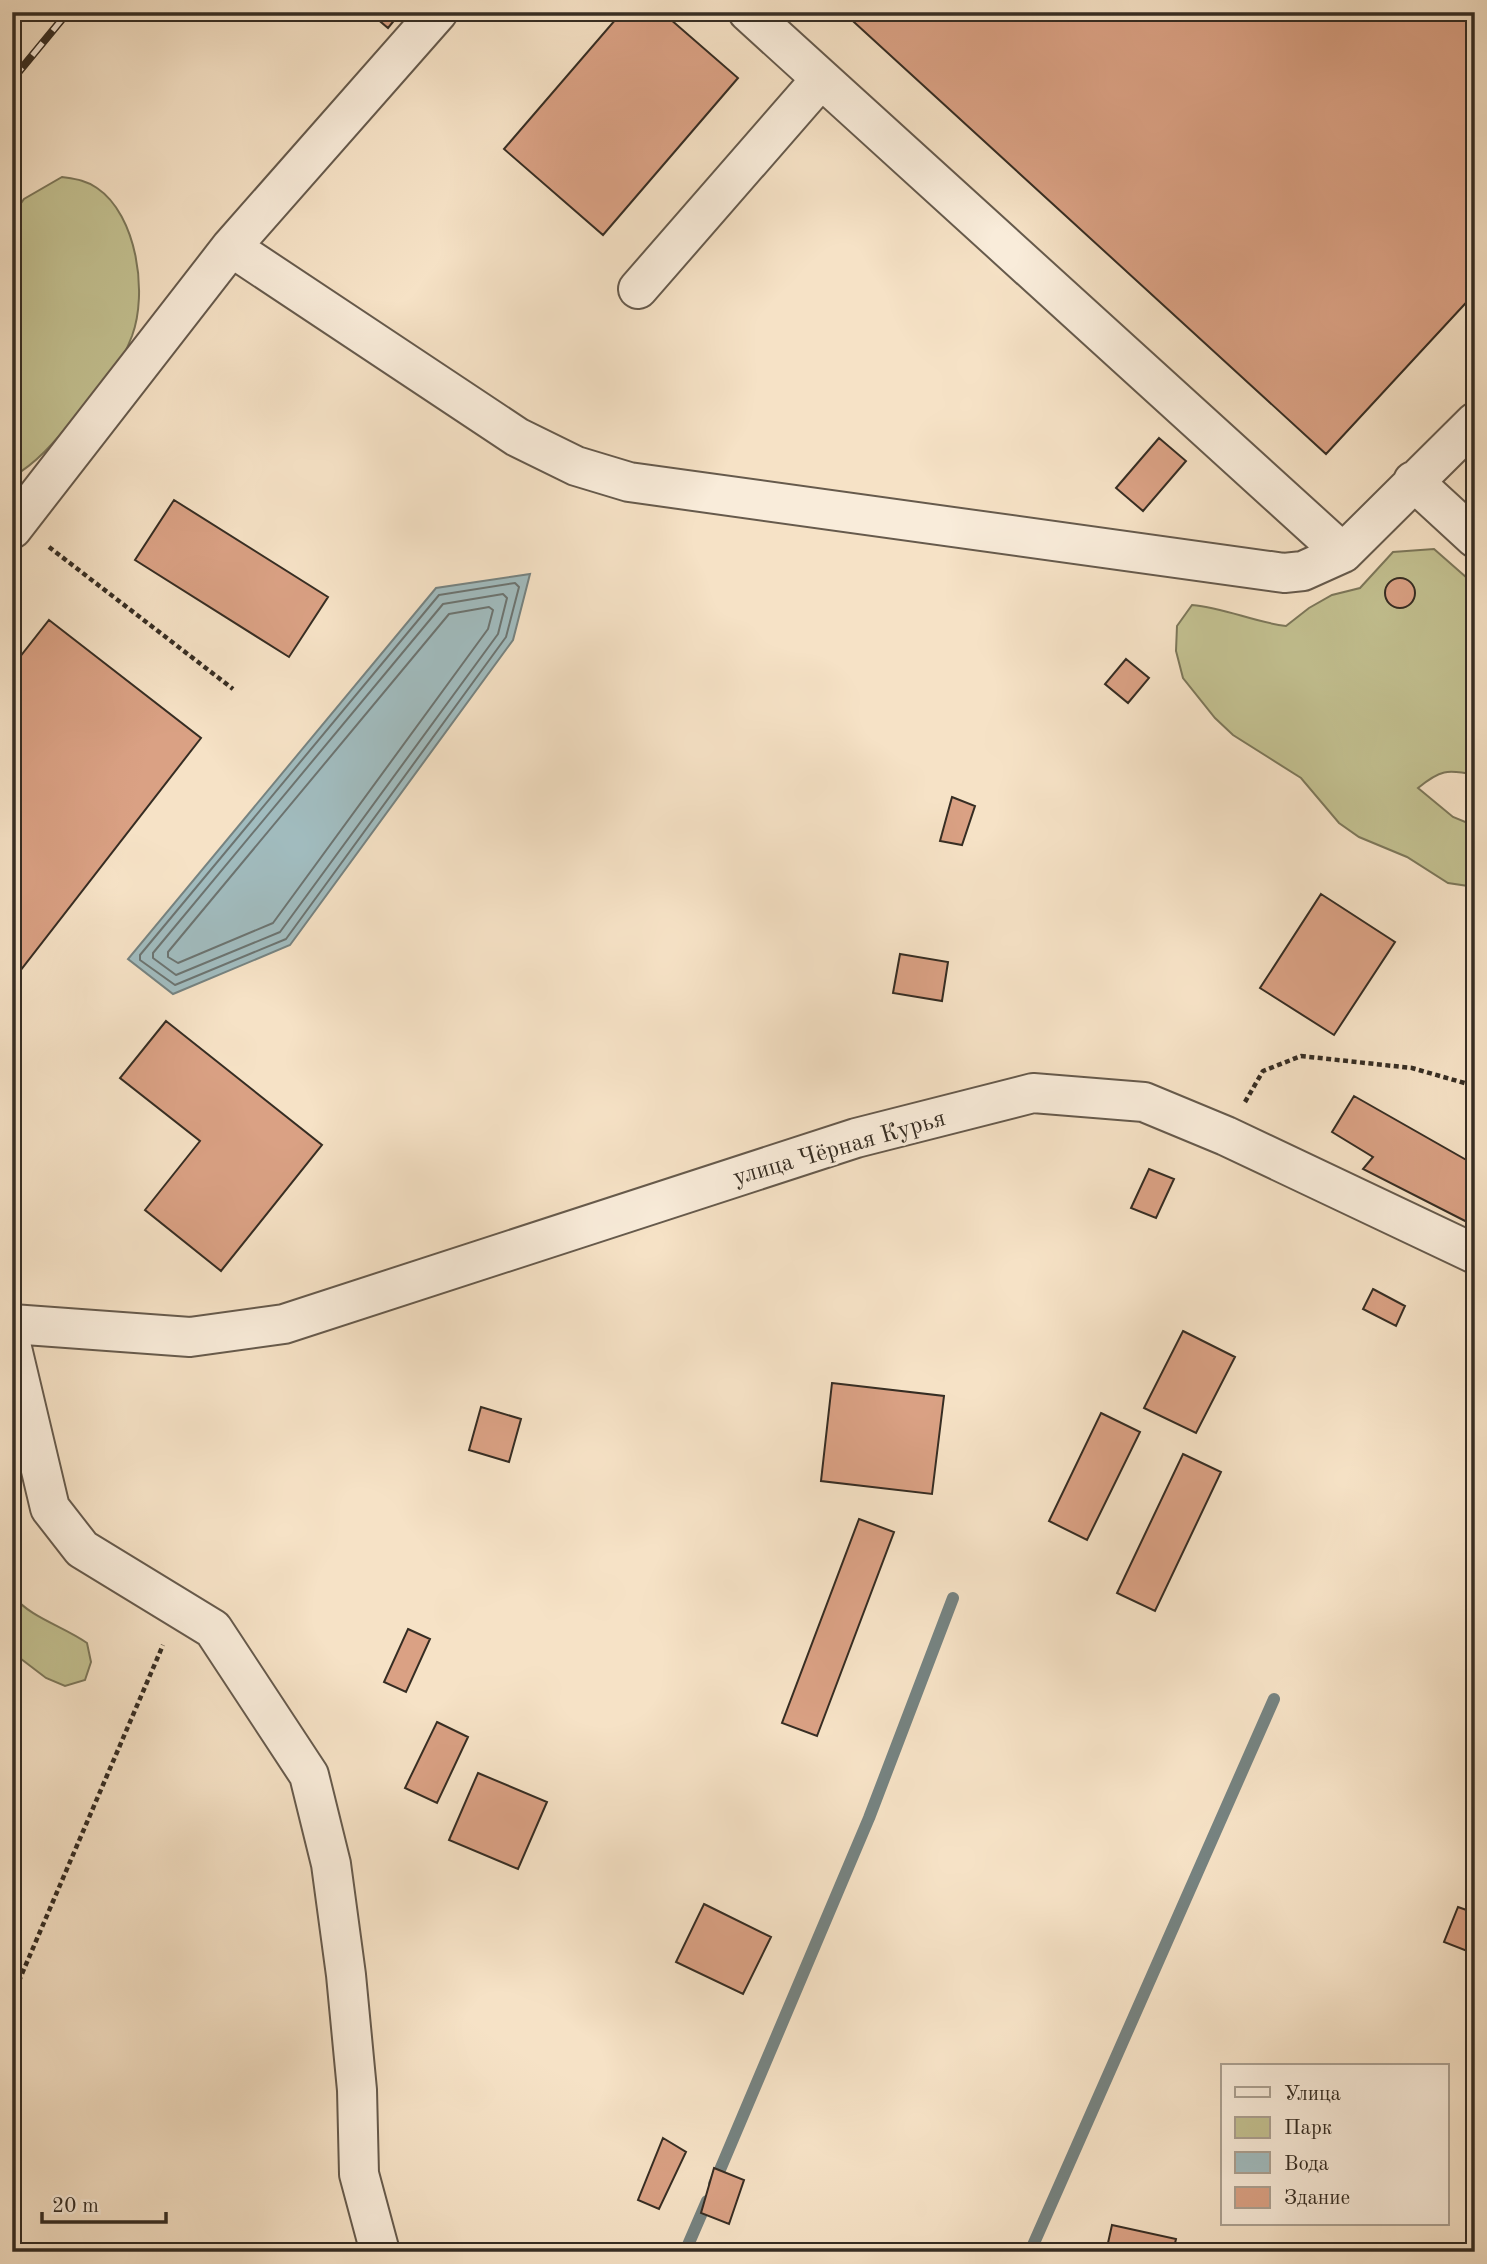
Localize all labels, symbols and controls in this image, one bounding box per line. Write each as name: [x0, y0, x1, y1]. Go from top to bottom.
street label: улица Чёрная Курья: [731, 1107, 948, 1191]
legend: [1221, 2064, 1448, 2226]
text: Улица: [1284, 2084, 1341, 2105]
text: Парк: [1284, 2118, 1333, 2139]
text: Вода: [1284, 2154, 1329, 2175]
scale bar: [42, 2180, 166, 2224]
text: Здание: [1284, 2188, 1350, 2209]
text: 20 m: [52, 2196, 99, 2217]

